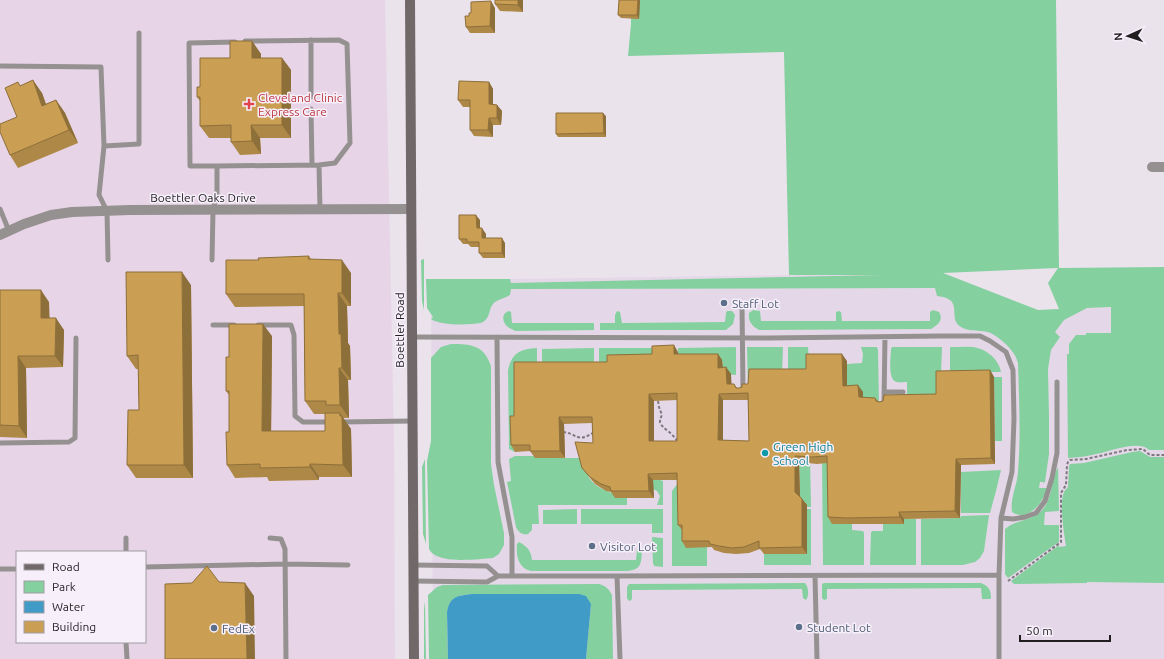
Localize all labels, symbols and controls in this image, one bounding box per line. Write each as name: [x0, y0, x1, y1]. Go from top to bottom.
north arrow: [1108, 16, 1148, 56]
text: N: [1112, 32, 1124, 41]
place label: Cleveland Clinic Express Care: [258, 91, 343, 118]
marker: Cleveland Clinic Express Care: [243, 98, 255, 110]
street label: Boettler Oaks Drive: [150, 191, 256, 204]
street label: Boettler Road: [393, 292, 406, 368]
place label: Staff Lot: [732, 297, 779, 310]
marker: Staff Lot: [719, 298, 729, 308]
place label: Green High School: [773, 440, 833, 467]
marker: Green High School: [760, 448, 770, 458]
place label: Visitor Lot: [600, 540, 656, 553]
marker: Visitor Lot: [587, 541, 597, 551]
legend: [16, 551, 146, 643]
text: Road: [52, 560, 80, 573]
text: Park: [52, 580, 76, 593]
text: Water: [52, 600, 85, 613]
scale bar: [1020, 617, 1110, 643]
text: Building: [52, 620, 96, 633]
place label: Student Lot: [807, 621, 871, 634]
place label: FedEx: [222, 622, 255, 635]
marker: Student Lot: [794, 622, 804, 632]
marker: FedEx: [209, 623, 219, 633]
text: 50 m: [1026, 624, 1053, 637]

